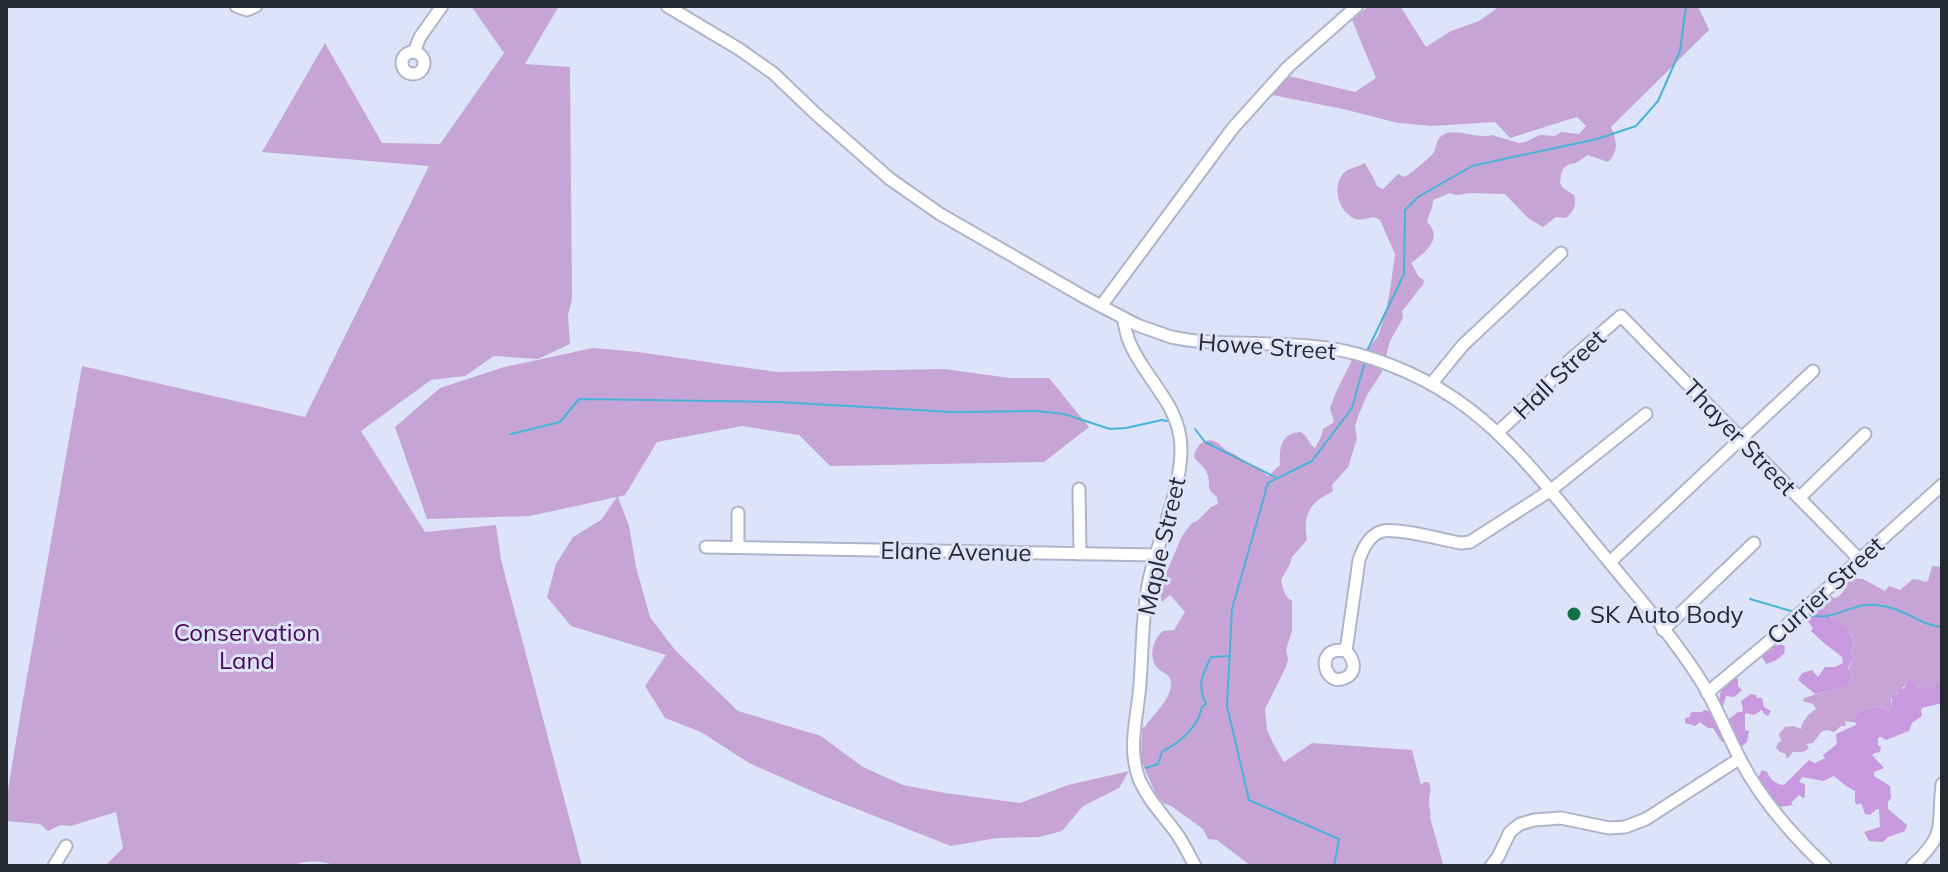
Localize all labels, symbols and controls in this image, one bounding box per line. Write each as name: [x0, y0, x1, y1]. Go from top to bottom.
street label: Hall Street: [1507, 323, 1611, 425]
street label: Howe Street: [1197, 326, 1337, 366]
street label: Thayer Street: [1677, 373, 1803, 501]
street label: Maple Street: [1131, 474, 1191, 618]
street label: Currier Street: [1760, 529, 1890, 651]
street label: Elane Avenue: [880, 535, 1032, 567]
place label: SK Auto Body: [1590, 599, 1744, 629]
marker: SK Auto Body: [1565, 605, 1583, 623]
park label: Conservation Land: [174, 617, 320, 675]

